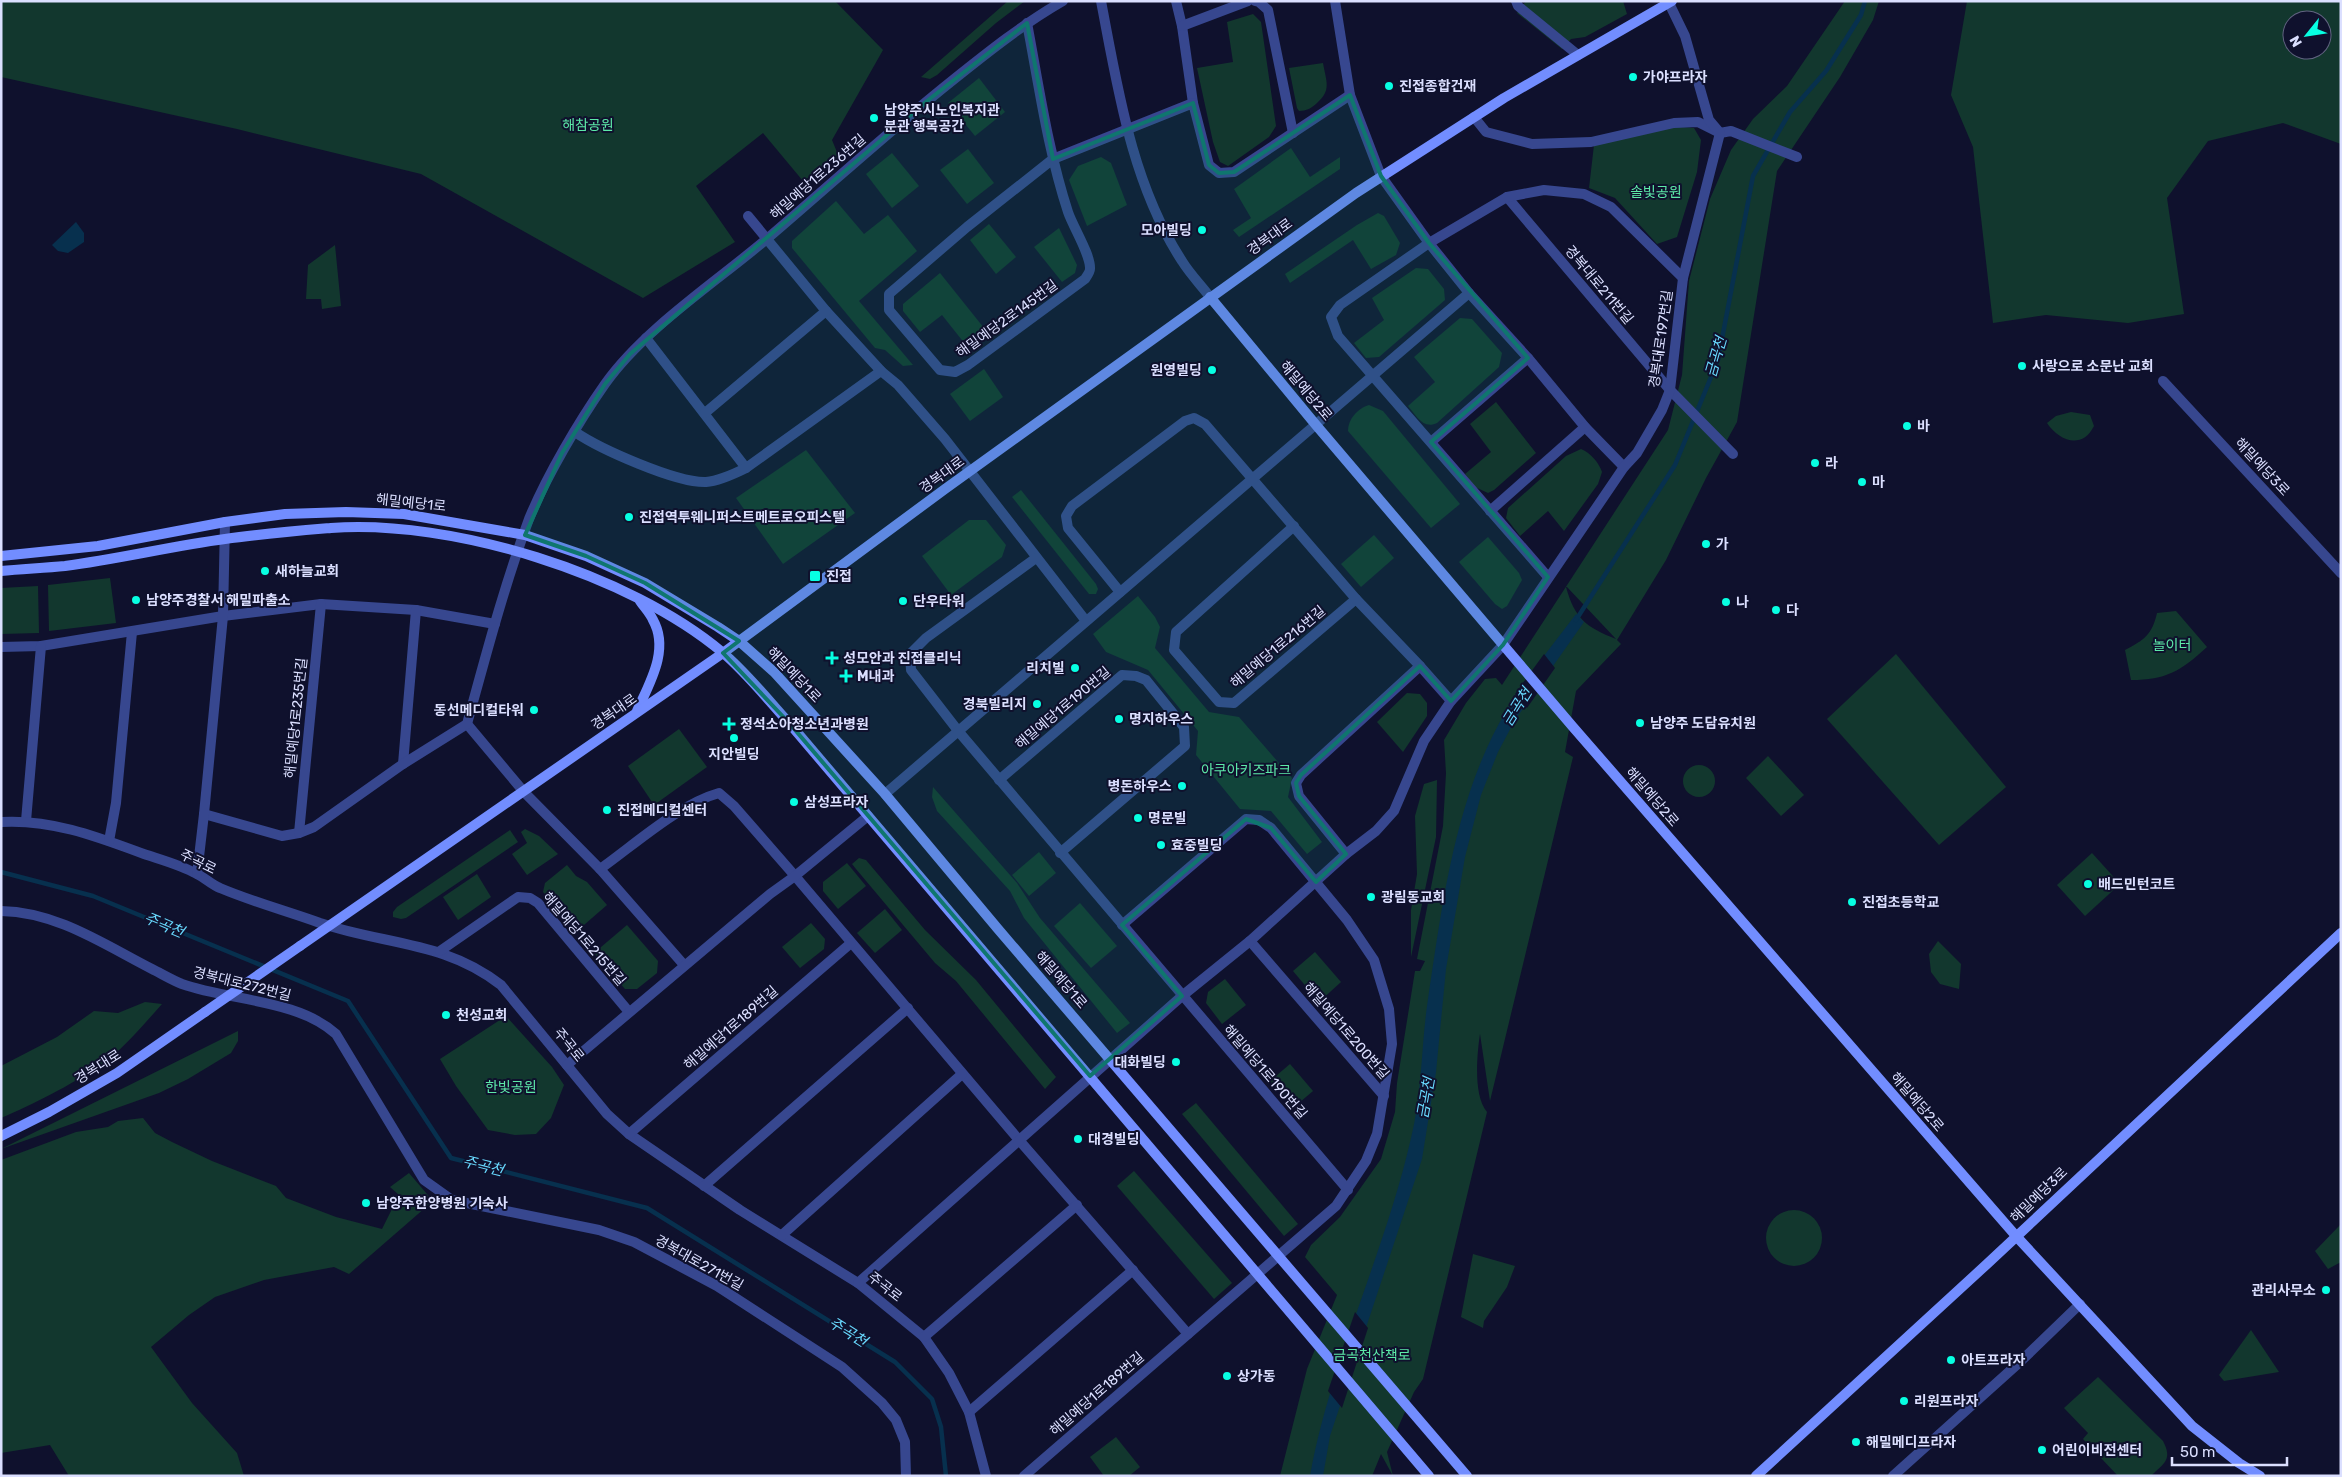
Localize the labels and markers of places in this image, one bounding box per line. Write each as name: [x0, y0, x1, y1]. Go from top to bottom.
place label: 가야프라자: [1643, 69, 1708, 86]
marker: 가야프라자: [1627, 71, 1639, 83]
place label: 진접종합건재: [1399, 78, 1476, 95]
marker: 진접종합건재: [1383, 80, 1395, 92]
place label: 남양주시노인복지관 분관 행복공간: [884, 102, 1000, 135]
marker: 남양주시노인복지관 분관 행복공간: [868, 112, 880, 124]
place label: 모아빌딩: [1140, 222, 1192, 239]
marker: 모아빌딩: [1196, 224, 1208, 236]
place label: 사랑으로 소문난 교회: [2032, 358, 2154, 375]
marker: 사랑으로 소문난 교회: [2016, 360, 2028, 372]
place label: 원영빌딩: [1150, 362, 1202, 379]
marker: 원영빌딩: [1206, 364, 1218, 376]
place label: 바: [1917, 418, 1930, 435]
marker: 바: [1901, 420, 1913, 432]
place label: 라: [1825, 455, 1838, 472]
marker: 라: [1809, 457, 1821, 469]
place label: 마: [1872, 474, 1885, 491]
marker: 마: [1856, 476, 1868, 488]
place label: 진접역투웨니퍼스트메트로오피스텔: [639, 509, 845, 526]
marker: 진접역투웨니퍼스트메트로오피스텔: [623, 511, 635, 523]
place label: 가: [1716, 536, 1729, 553]
marker: 가: [1700, 538, 1712, 550]
place label: 새하늘교회: [275, 563, 339, 580]
marker: 새하늘교회: [259, 565, 271, 577]
place label: 진접: [826, 568, 852, 585]
marker: 진접: [808, 569, 822, 583]
place label: 남양주경찰서 해밀파출소: [146, 592, 291, 609]
place label: 단우타워: [913, 593, 965, 610]
marker: 남양주경찰서 해밀파출소: [130, 594, 142, 606]
place label: 나: [1736, 594, 1749, 611]
marker: 단우타워: [897, 595, 909, 607]
marker: 나: [1720, 596, 1732, 608]
place label: 다: [1786, 602, 1799, 619]
marker: 다: [1770, 604, 1782, 616]
place label: 성모안과 진접클리닉: [843, 650, 962, 667]
marker: 성모안과 진접클리닉: [825, 651, 839, 665]
place label: 리치빌: [1026, 660, 1065, 677]
marker: 리치빌: [1069, 662, 1081, 674]
place label: M내과: [857, 668, 894, 685]
marker: M내과: [839, 669, 853, 683]
place label: 경북빌리지: [963, 696, 1027, 713]
marker: 경북빌리지: [1031, 698, 1043, 710]
place label: 동선메디컬타워: [434, 702, 524, 719]
marker: 동선메디컬타워: [528, 704, 540, 716]
place label: 명지하우스: [1129, 711, 1194, 728]
marker: 명지하우스: [1113, 713, 1125, 725]
place label: 남양주 도담유치원: [1650, 715, 1756, 732]
place label: 정석소아청소년과병원: [740, 716, 869, 733]
marker: 정석소아청소년과병원: [722, 717, 736, 731]
marker: 남양주 도담유치원: [1634, 717, 1646, 729]
marker: 지안빌딩: [728, 732, 740, 744]
place label: 지안빌딩: [708, 746, 760, 763]
place label: 병돈하우스: [1108, 778, 1172, 795]
marker: 병돈하우스: [1176, 780, 1188, 792]
place label: 삼성프라자: [804, 794, 869, 811]
marker: 삼성프라자: [788, 796, 800, 808]
place label: 진접메디컬센터: [617, 802, 707, 819]
marker: 진접메디컬센터: [601, 804, 613, 816]
place label: 명문빌: [1148, 810, 1187, 827]
marker: 명문빌: [1132, 812, 1144, 824]
place label: 효중빌딩: [1171, 837, 1223, 854]
marker: 효중빌딩: [1155, 839, 1167, 851]
place label: 배드민턴코트: [2098, 876, 2175, 893]
marker: 배드민턴코트: [2082, 878, 2094, 890]
place label: 광림동교회: [1381, 889, 1445, 906]
marker: 광림동교회: [1365, 891, 1377, 903]
place label: 진접초등학교: [1862, 894, 1939, 911]
marker: 진접초등학교: [1846, 896, 1858, 908]
place label: 천성교회: [456, 1007, 508, 1024]
marker: 천성교회: [440, 1009, 452, 1021]
place label: 대화빌딩: [1114, 1054, 1166, 1071]
marker: 대화빌딩: [1170, 1056, 1182, 1068]
place label: 대경빌딩: [1088, 1131, 1140, 1148]
marker: 대경빌딩: [1072, 1133, 1084, 1145]
place label: 남양주한양병원 기숙사: [376, 1195, 508, 1212]
marker: 남양주한양병원 기숙사: [360, 1197, 372, 1209]
place label: 관리사무소: [2252, 1282, 2316, 1299]
marker: 관리사무소: [2320, 1284, 2332, 1296]
place label: 아트프라자: [1961, 1352, 2026, 1369]
marker: 아트프라자: [1945, 1354, 1957, 1366]
place label: 상가동: [1237, 1368, 1276, 1385]
marker: 상가동: [1221, 1370, 1233, 1382]
place label: 리원프라자: [1914, 1393, 1979, 1410]
marker: 리원프라자: [1898, 1395, 1910, 1407]
place label: 해밀메디프라자: [1866, 1434, 1956, 1451]
marker: 해밀메디프라자: [1850, 1436, 1862, 1448]
place label: 어린이비전센터: [2052, 1442, 2142, 1459]
marker: 어린이비전센터: [2036, 1444, 2048, 1456]

